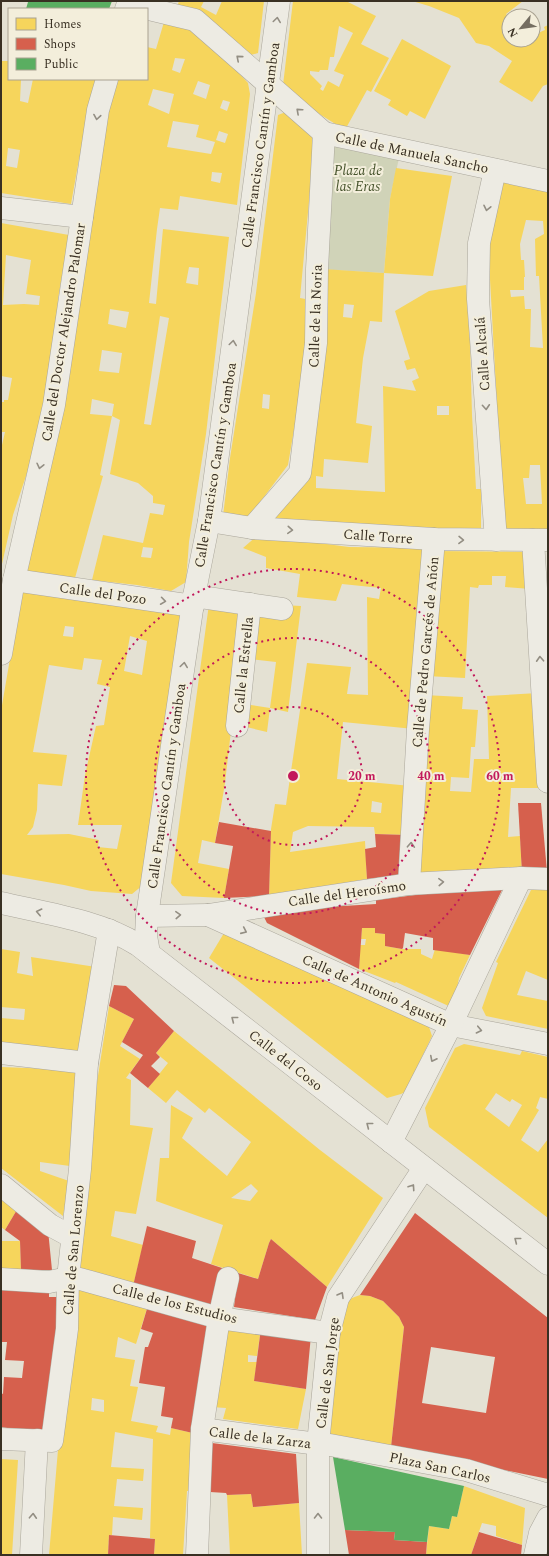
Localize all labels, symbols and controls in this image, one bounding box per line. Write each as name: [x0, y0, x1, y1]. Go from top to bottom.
legend: [8, 8, 148, 80]
north arrow: [501, 8, 541, 48]
text: Homes: [44, 15, 82, 34]
one-way arrow: [272, 17, 281, 23]
text: N: [503, 25, 522, 41]
text: Shops: [44, 35, 76, 54]
street label: Calle Francisco Cantín y Gamboa: [236, 41, 285, 249]
text: Public: [44, 55, 78, 74]
one-way arrow: [236, 56, 243, 63]
one-way arrow: [296, 108, 303, 115]
one-way arrow: [93, 114, 102, 120]
street label: Calle de Manuela Sancho: [333, 126, 490, 179]
park label: Plaza de las Eras: [334, 160, 382, 197]
one-way arrow: [483, 205, 491, 211]
street label: Calle del Doctor Alejandro Palomar: [36, 221, 91, 443]
street label: Calle de la Noria: [303, 264, 328, 368]
street label: Calle Alcalá: [469, 316, 496, 392]
one-way arrow: [228, 340, 237, 346]
street label: Calle Francisco Cantín y Gamboa: [189, 361, 242, 569]
one-way arrow: [482, 404, 491, 410]
one-way arrow: [37, 463, 45, 469]
street label: Calle Torre: [342, 524, 414, 549]
one-way arrow: [287, 526, 293, 535]
one-way arrow: [458, 536, 464, 544]
street label: Calle de Pedro Garcés de Añón: [407, 555, 444, 749]
street label: Calle del Pozo: [58, 577, 148, 610]
one-way arrow: [160, 596, 166, 605]
street label: Calle la Estrella: [228, 615, 259, 715]
one-way arrow: [536, 656, 545, 662]
one-way arrow: [179, 662, 188, 668]
street label: Calle Francisco Cantín y Gamboa: [142, 682, 191, 890]
text: 20 m: [348, 767, 376, 786]
text: 40 m: [417, 767, 445, 786]
text: 60 m: [486, 767, 514, 786]
centre of rings: [286, 769, 300, 783]
one-way arrow: [407, 842, 416, 848]
street label: Calle del Heroísmo: [287, 875, 407, 912]
one-way arrow: [438, 878, 444, 886]
one-way arrow: [35, 908, 42, 917]
one-way arrow: [175, 910, 181, 919]
one-way arrow: [240, 926, 247, 934]
street label: Calle de Antonio Agustín: [299, 949, 451, 1032]
one-way arrow: [231, 1017, 238, 1024]
street label: Calle del Coso: [244, 1025, 327, 1096]
one-way arrow: [476, 1026, 482, 1034]
one-way arrow: [431, 1055, 438, 1062]
one-way arrow: [367, 1122, 374, 1129]
street label: Calle de San Lorenzo: [57, 1184, 90, 1316]
one-way arrow: [407, 1184, 414, 1191]
one-way arrow: [515, 1238, 522, 1245]
street label: Calle de los Estudios: [110, 1278, 240, 1329]
one-way arrow: [336, 1292, 343, 1299]
street label: Calle de San Jorge: [310, 1316, 345, 1430]
street label: Calle de la Zarza: [208, 1421, 313, 1454]
street label: Plaza San Carlos: [387, 1446, 493, 1489]
one-way arrow: [29, 1513, 38, 1519]
one-way arrow: [314, 1513, 322, 1519]

